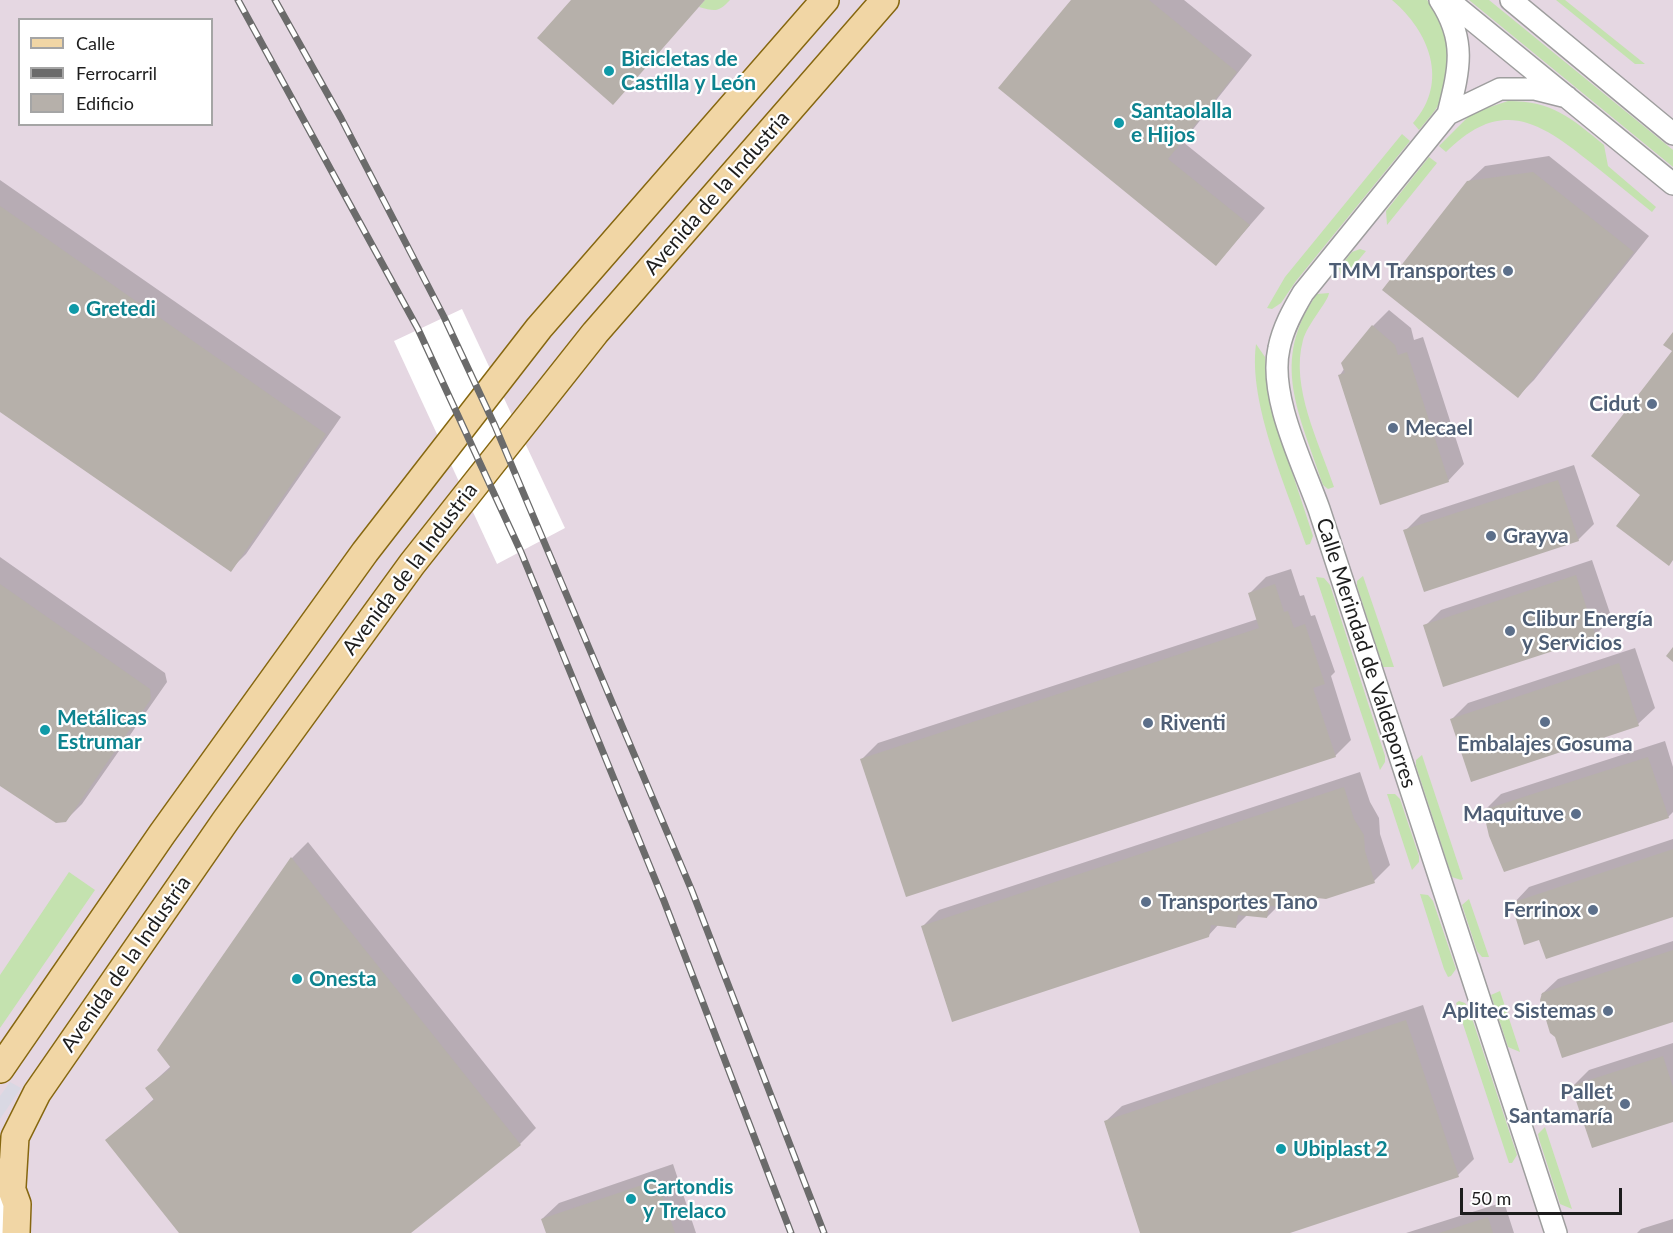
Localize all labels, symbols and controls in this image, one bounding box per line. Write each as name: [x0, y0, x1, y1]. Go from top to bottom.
legend: [18, 18, 213, 126]
text: Calle: [76, 32, 115, 54]
place label: Bicicletas de Castilla y León: [621, 46, 756, 96]
text: Ferrocarril: [76, 62, 157, 84]
marker: Bicicletas de Castilla y León: [602, 64, 616, 78]
text: Edificio: [76, 92, 134, 114]
place label: Santaolalla e Hijos: [1131, 98, 1232, 148]
street label: Avenida de la Industria: [639, 106, 795, 280]
marker: Santaolalla e Hijos: [1112, 116, 1126, 130]
place label: TMM Transportes: [1329, 258, 1496, 284]
marker: TMM Transportes: [1501, 264, 1515, 278]
place label: Gretedi: [86, 296, 156, 322]
marker: Gretedi: [67, 302, 81, 316]
place label: Cidut: [1589, 391, 1640, 417]
marker: Cidut: [1645, 397, 1659, 411]
place label: Mecael: [1405, 415, 1473, 441]
marker: Mecael: [1386, 421, 1400, 435]
street label: Avenida de la Industria: [337, 478, 483, 660]
street label: Calle Merindad de Valdeporres: [1310, 515, 1422, 791]
place label: Grayva: [1503, 523, 1569, 549]
marker: Grayva: [1484, 529, 1498, 543]
place label: Clibur Energía y Servicios: [1522, 606, 1653, 656]
marker: Clibur Energía y Servicios: [1503, 624, 1517, 638]
place label: Metálicas Estrumar: [57, 705, 147, 755]
place label: Riventi: [1160, 710, 1226, 736]
marker: Embalajes Gosuma: [1538, 715, 1552, 729]
marker: Riventi: [1141, 716, 1155, 730]
marker: Metálicas Estrumar: [38, 723, 52, 737]
place label: Embalajes Gosuma: [1457, 731, 1633, 757]
place label: Maquituve: [1463, 801, 1564, 827]
marker: Maquituve: [1569, 807, 1583, 821]
street label: Avenida de la Industria: [56, 871, 196, 1057]
place label: Transportes Tano: [1158, 889, 1318, 915]
marker: Transportes Tano: [1139, 895, 1153, 909]
place label: Ferrinox: [1503, 897, 1581, 923]
marker: Ferrinox: [1586, 903, 1600, 917]
place label: Onesta: [309, 966, 377, 992]
marker: Onesta: [290, 972, 304, 986]
place label: Aplitec Sistemas: [1442, 998, 1596, 1024]
marker: Aplitec Sistemas: [1601, 1004, 1615, 1018]
place label: Pallet Santamaría: [1509, 1079, 1613, 1129]
marker: Pallet Santamaría: [1618, 1097, 1632, 1111]
place label: Ubiplast 2: [1293, 1136, 1388, 1162]
marker: Ubiplast 2: [1274, 1142, 1288, 1156]
place label: Cartondis y Trelaco: [643, 1174, 733, 1224]
scale bar: [1463, 1176, 1625, 1214]
text: 50 m: [1471, 1187, 1511, 1209]
marker: Cartondis y Trelaco: [624, 1192, 638, 1206]

